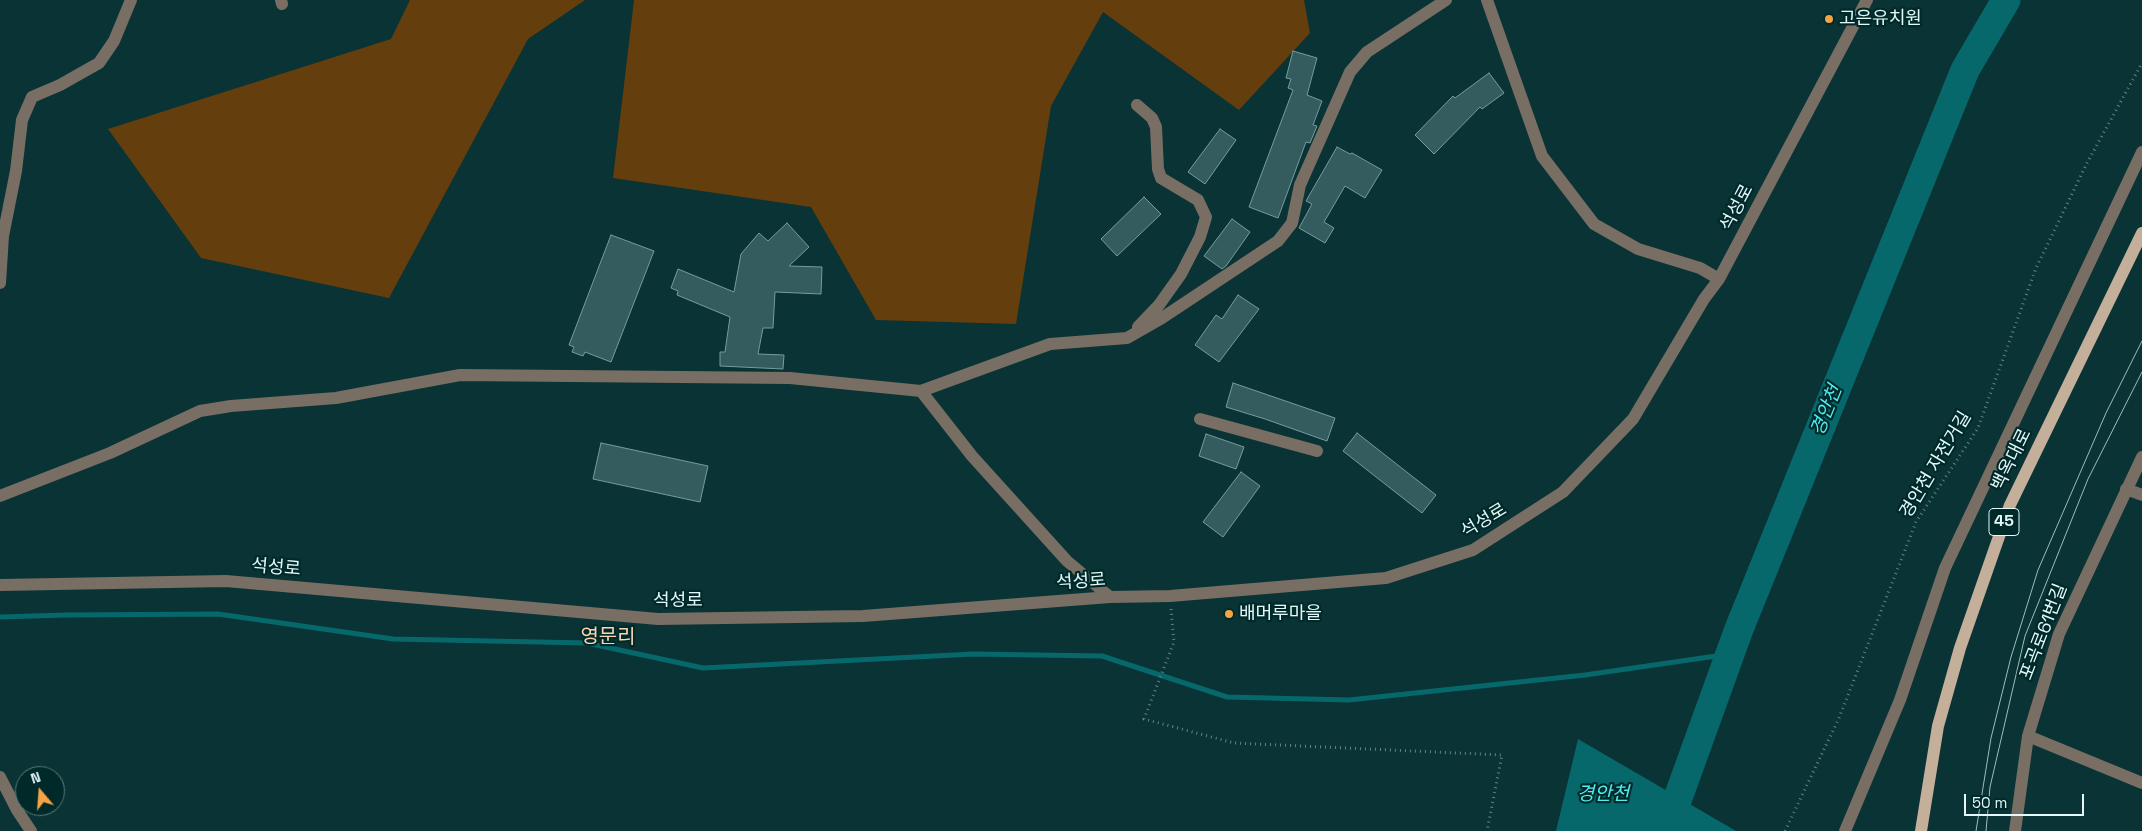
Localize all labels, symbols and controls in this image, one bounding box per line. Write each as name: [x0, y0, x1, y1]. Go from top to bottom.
place label: 고은유치원: [1839, 8, 1922, 30]
marker: 고은유치원: [1823, 13, 1835, 25]
street label: 석성로: [1716, 181, 1758, 235]
water label: 경안천: [1807, 382, 1847, 440]
street label: 경안천 자전거길: [1896, 408, 1976, 522]
street label: 백옥대로: [1988, 425, 2036, 495]
street label: 석성로: [1457, 499, 1511, 543]
road number: 45: [1989, 508, 2019, 536]
street label: 석성로: [250, 555, 302, 581]
street label: 석성로: [1055, 569, 1107, 595]
street label: 포곡로61번길: [2016, 581, 2072, 683]
street label: 석성로: [653, 590, 703, 612]
place label: 배머루마을: [1239, 603, 1322, 625]
marker: 배머루마을: [1223, 608, 1235, 620]
district label: 영문리: [580, 626, 636, 650]
north arrow: [15, 766, 65, 816]
text: N: [28, 768, 43, 788]
water label: 경안천: [1577, 784, 1629, 806]
scale bar: [1967, 784, 2087, 816]
text: 50 m: [1972, 793, 2007, 812]

